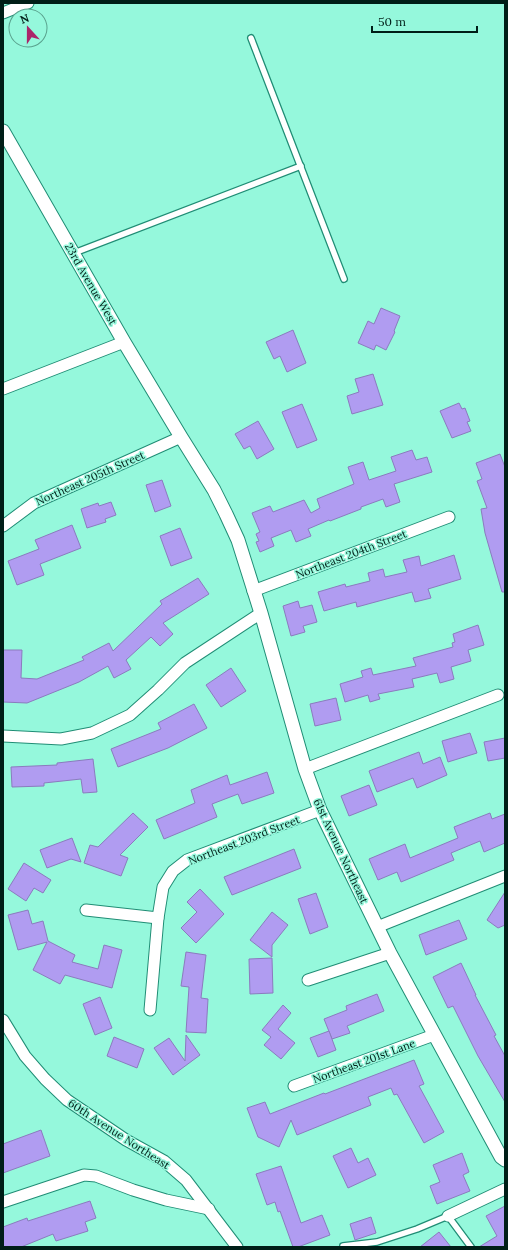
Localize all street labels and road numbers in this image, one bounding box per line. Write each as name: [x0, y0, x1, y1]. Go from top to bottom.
street label: 23rd Avenue West: [62, 241, 120, 328]
street label: Northeast 205th Street: [33, 447, 147, 508]
street label: Northeast 204th Street: [293, 526, 409, 582]
street label: 61st Avenue Northeast: [311, 796, 372, 906]
street label: Northeast 203rd Street: [186, 812, 302, 868]
street label: Northeast 201st Lane: [311, 1036, 417, 1086]
street label: 60th Avenue Northeast: [65, 1096, 173, 1173]

